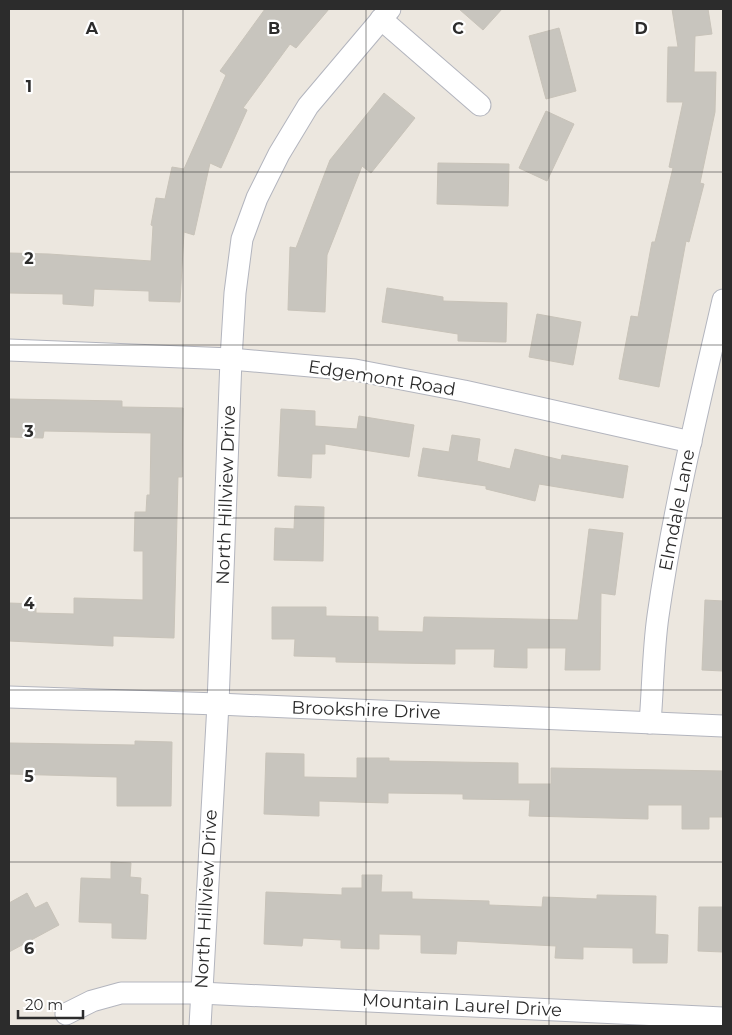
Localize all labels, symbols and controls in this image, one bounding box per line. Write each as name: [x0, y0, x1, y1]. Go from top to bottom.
text: A: [85, 19, 99, 38]
text: B: [268, 19, 280, 38]
text: C: [452, 19, 464, 38]
text: D: [634, 19, 648, 38]
text: 1: [26, 77, 32, 96]
text: 2: [24, 249, 34, 268]
street label: Edgemont Road: [307, 355, 457, 401]
street label: North Hillview Drive: [212, 405, 240, 585]
text: 3: [23, 422, 34, 441]
street label: Elmdale Lane: [654, 447, 700, 573]
text: 4: [23, 594, 35, 613]
street label: Brookshire Drive: [291, 696, 441, 724]
text: 5: [24, 767, 34, 786]
street label: North Hillview Drive: [190, 809, 222, 989]
text: 6: [24, 939, 34, 958]
scale bar: [18, 988, 82, 1020]
street label: Mountain Laurel Drive: [362, 989, 563, 1021]
text: 20 m: [25, 995, 63, 1014]

